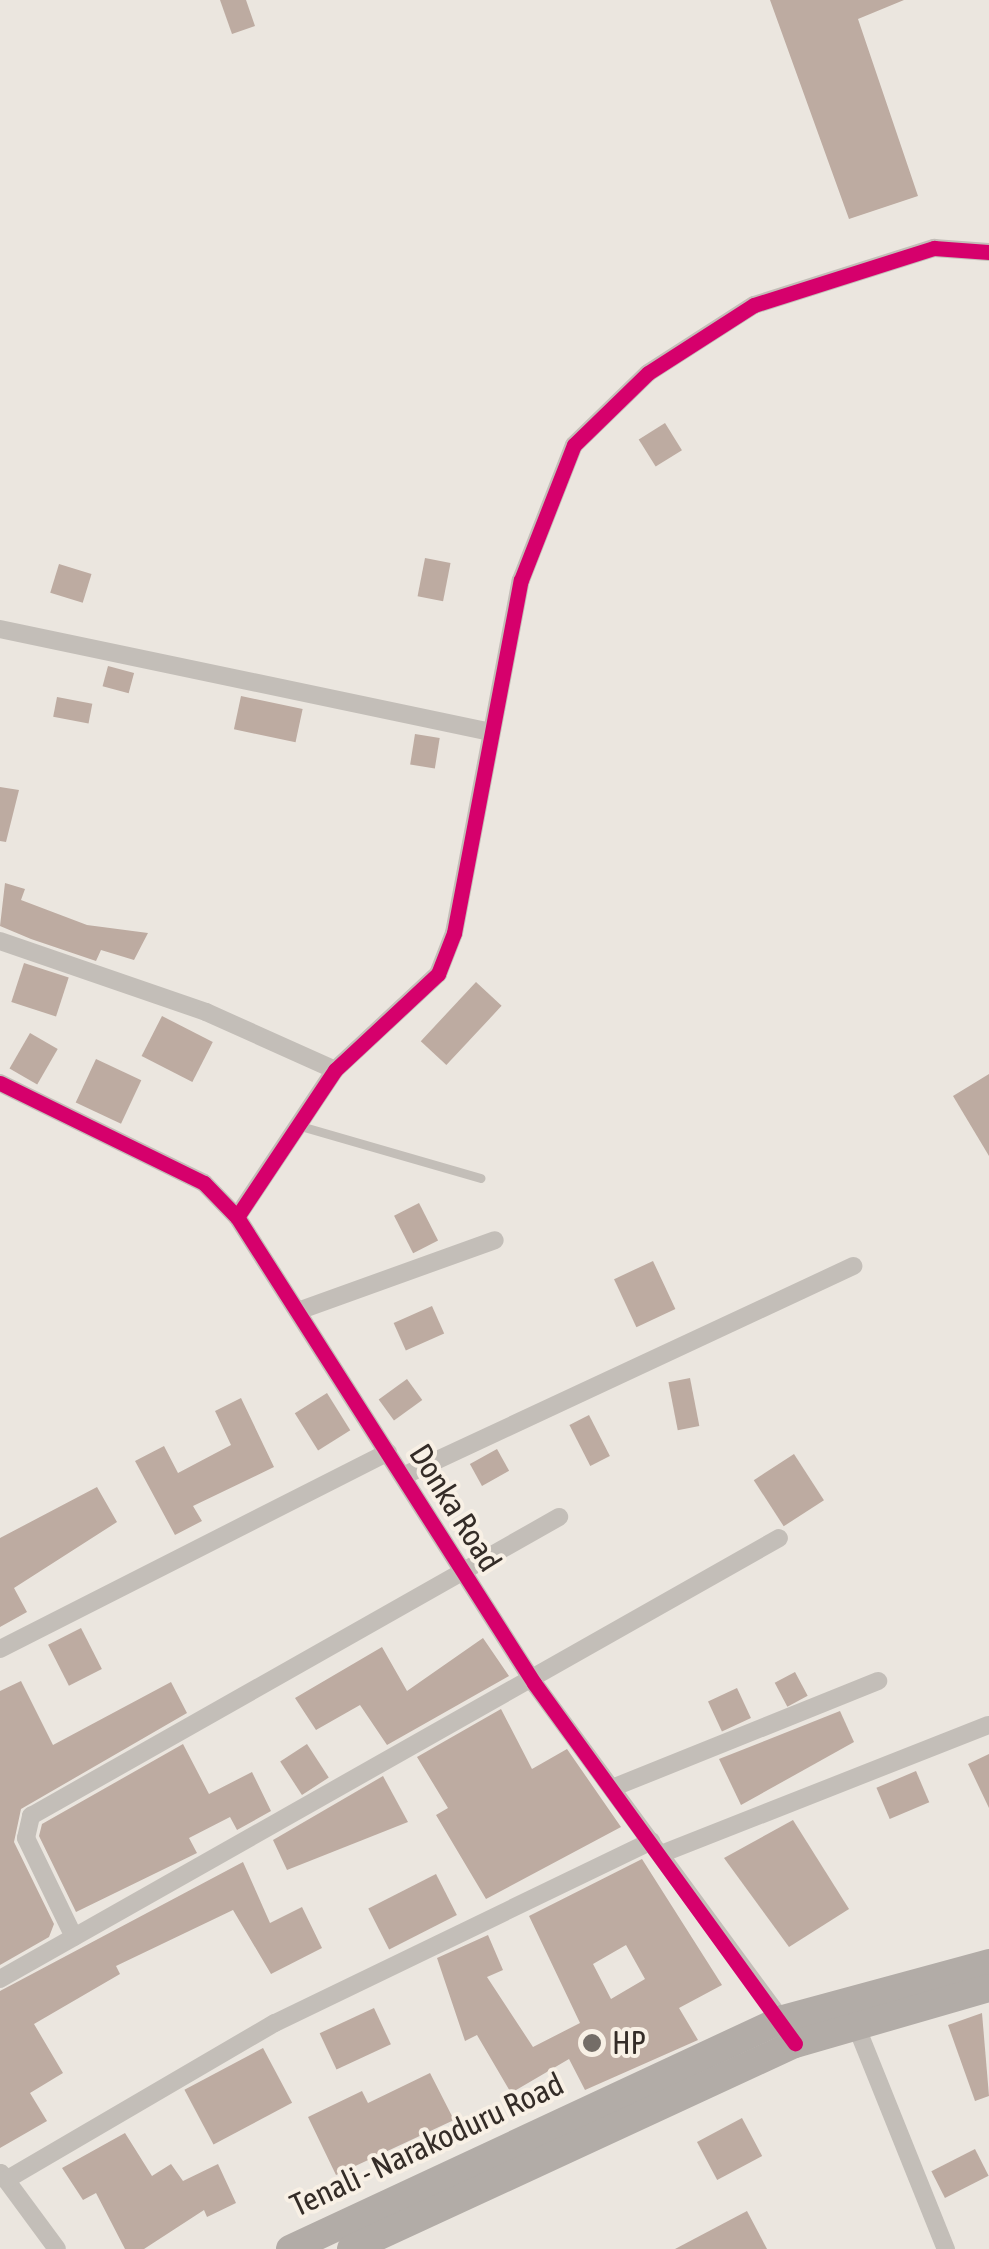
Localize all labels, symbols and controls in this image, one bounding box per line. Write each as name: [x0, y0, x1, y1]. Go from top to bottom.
street label: Donka Road: [401, 1437, 509, 1579]
place label: HP: [612, 2024, 646, 2062]
marker: HP: [581, 2032, 603, 2054]
street label: Tenali - Narakoduru Road: [284, 2065, 570, 2225]

